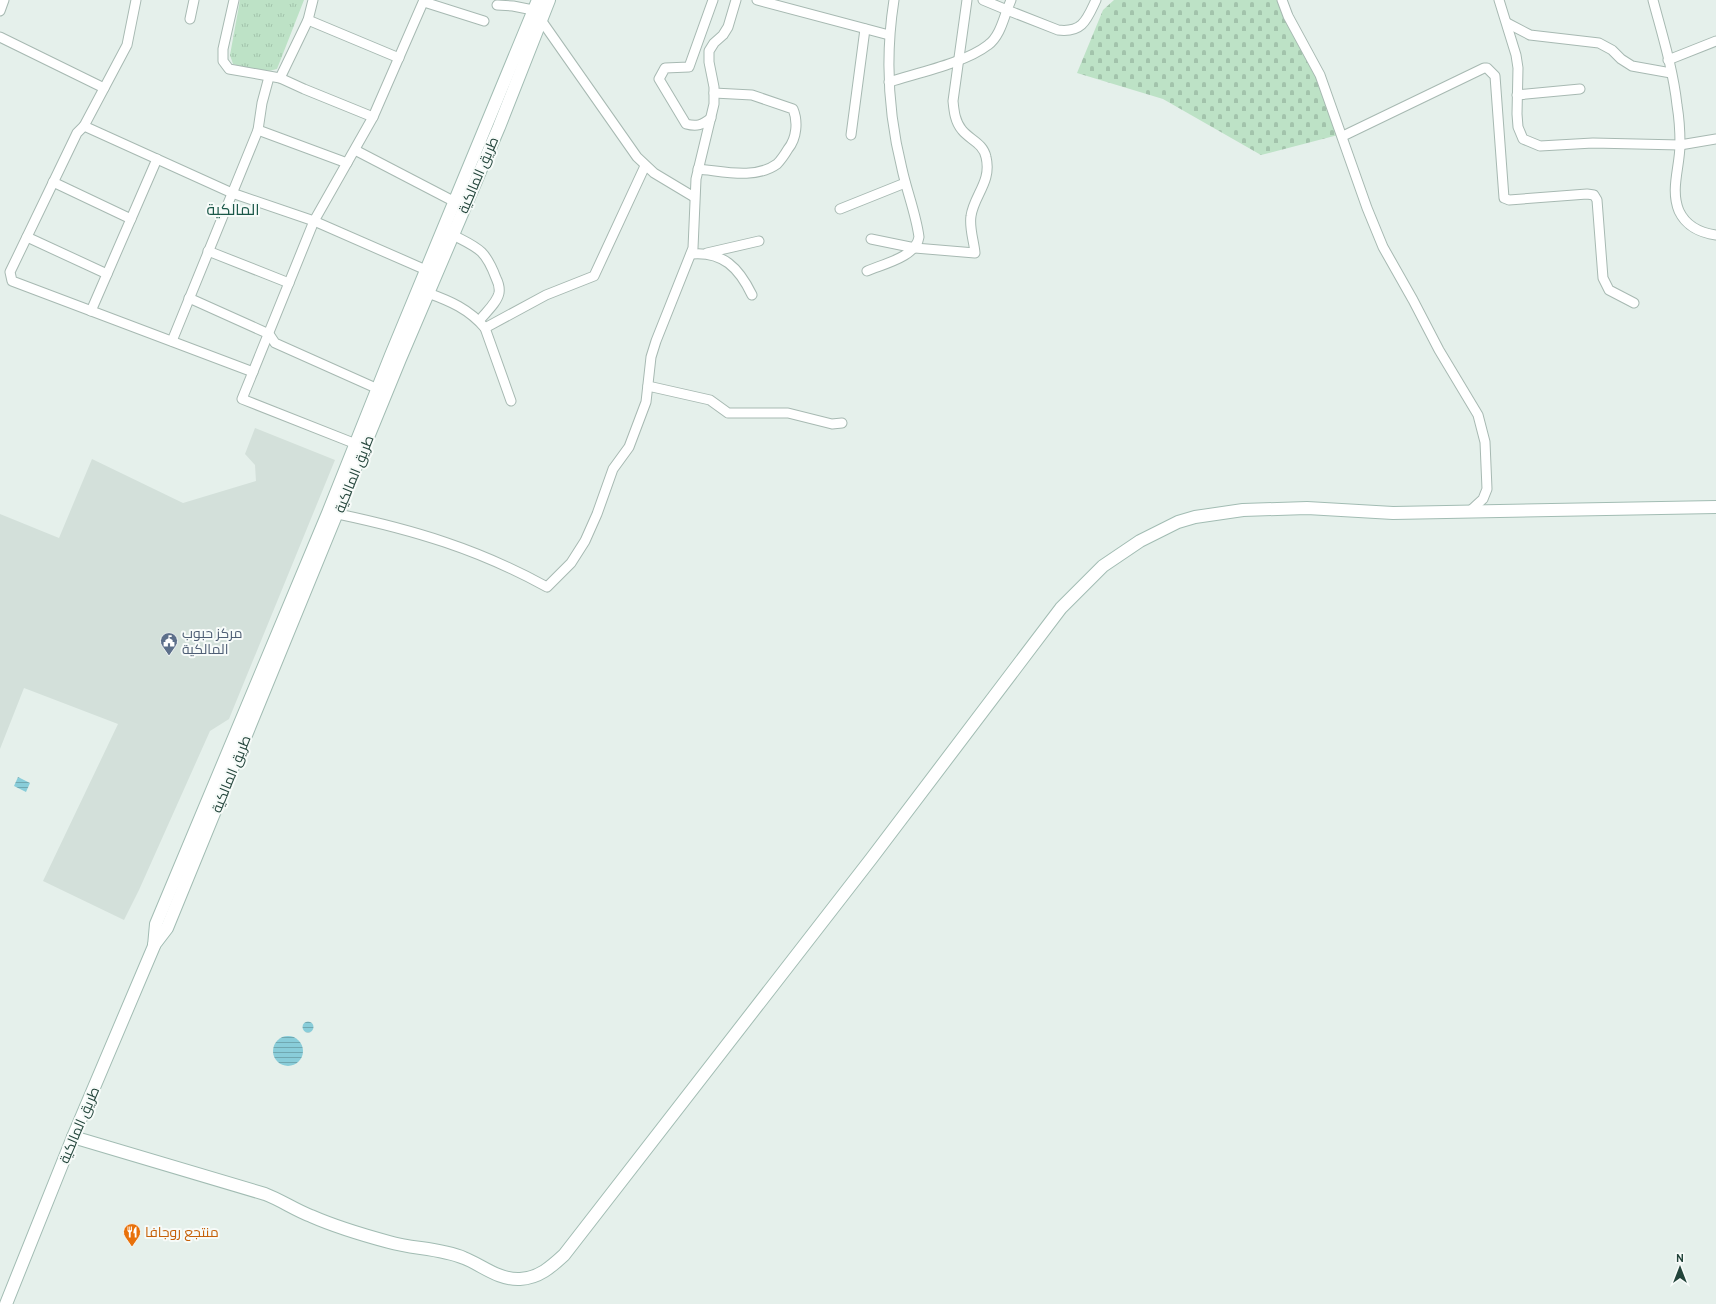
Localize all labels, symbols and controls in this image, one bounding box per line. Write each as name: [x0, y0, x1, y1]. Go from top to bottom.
street label: طريق المالكية: [456, 135, 503, 217]
district label: المالكية: [206, 201, 260, 221]
street label: طريق المالكية: [332, 433, 379, 516]
place label: مركز حبوب المالكية: [182, 626, 242, 659]
public building icon: مركز حبوب المالكية: [159, 631, 179, 656]
street label: طريق المالكية: [209, 733, 256, 816]
street label: طريق المالكية: [57, 1085, 104, 1167]
restaurant icon: منتجع روجافا: [122, 1222, 142, 1247]
place label: منتجع روجافا: [145, 1225, 219, 1242]
north arrow: [1660, 1248, 1700, 1288]
text: N: [1676, 1252, 1684, 1266]

